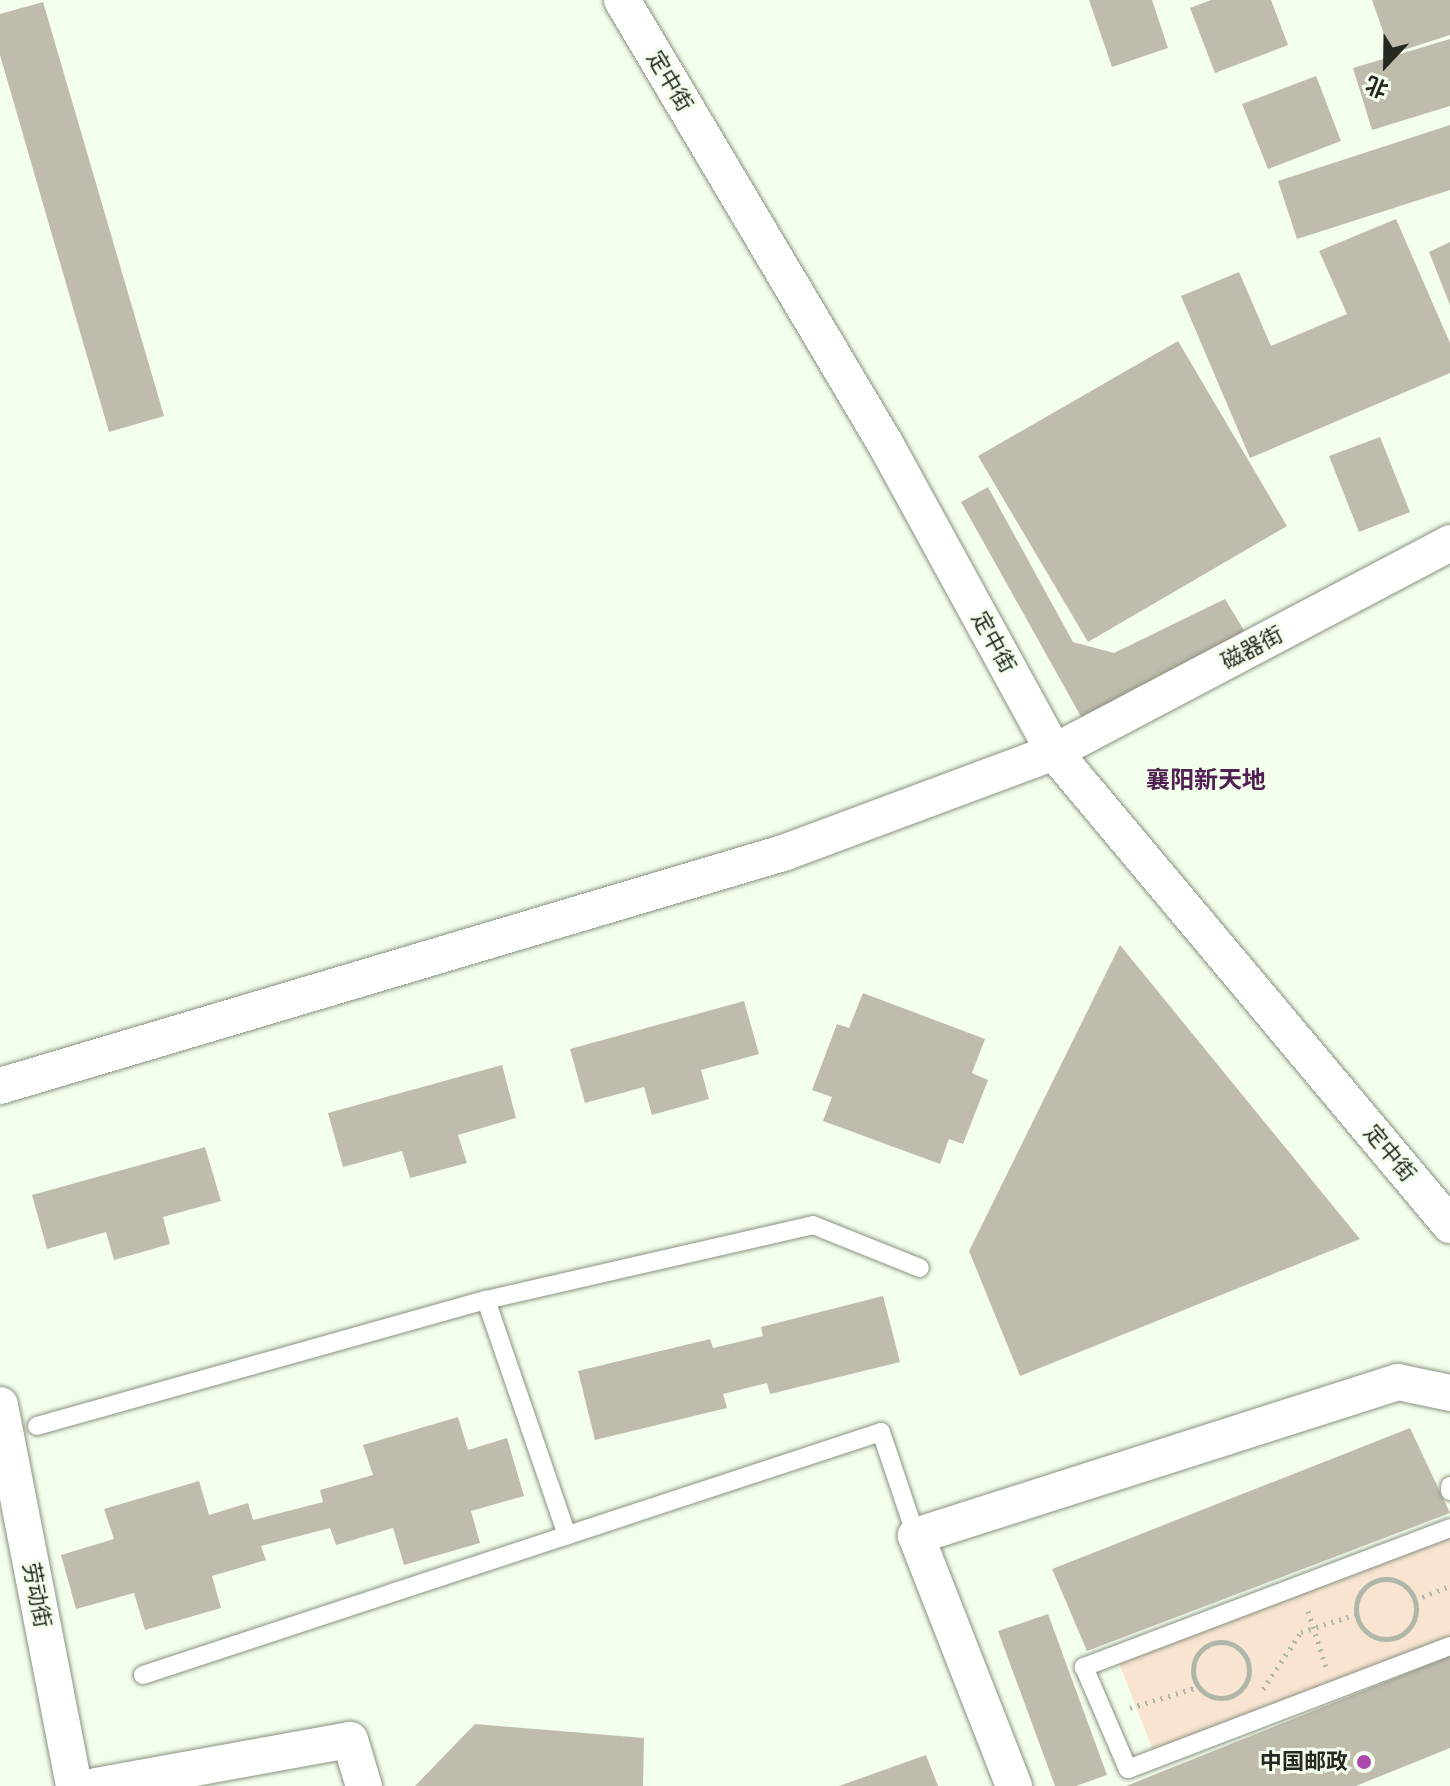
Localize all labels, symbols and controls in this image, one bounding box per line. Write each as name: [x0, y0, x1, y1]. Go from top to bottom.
north arrow: [1346, 24, 1426, 104]
street label: 定中街: [642, 46, 698, 116]
text: 北: [1362, 71, 1392, 102]
street label: 定中街: [966, 607, 1022, 677]
street label: 磁器街: [1217, 621, 1287, 675]
district label: 襄阳新天地: [1146, 766, 1266, 794]
street label: 定中街: [1359, 1119, 1421, 1187]
street label: 劳动街: [18, 1560, 56, 1630]
place label: 中国邮政: [1260, 1749, 1348, 1775]
marker: 中国邮政: [1355, 1753, 1373, 1771]

